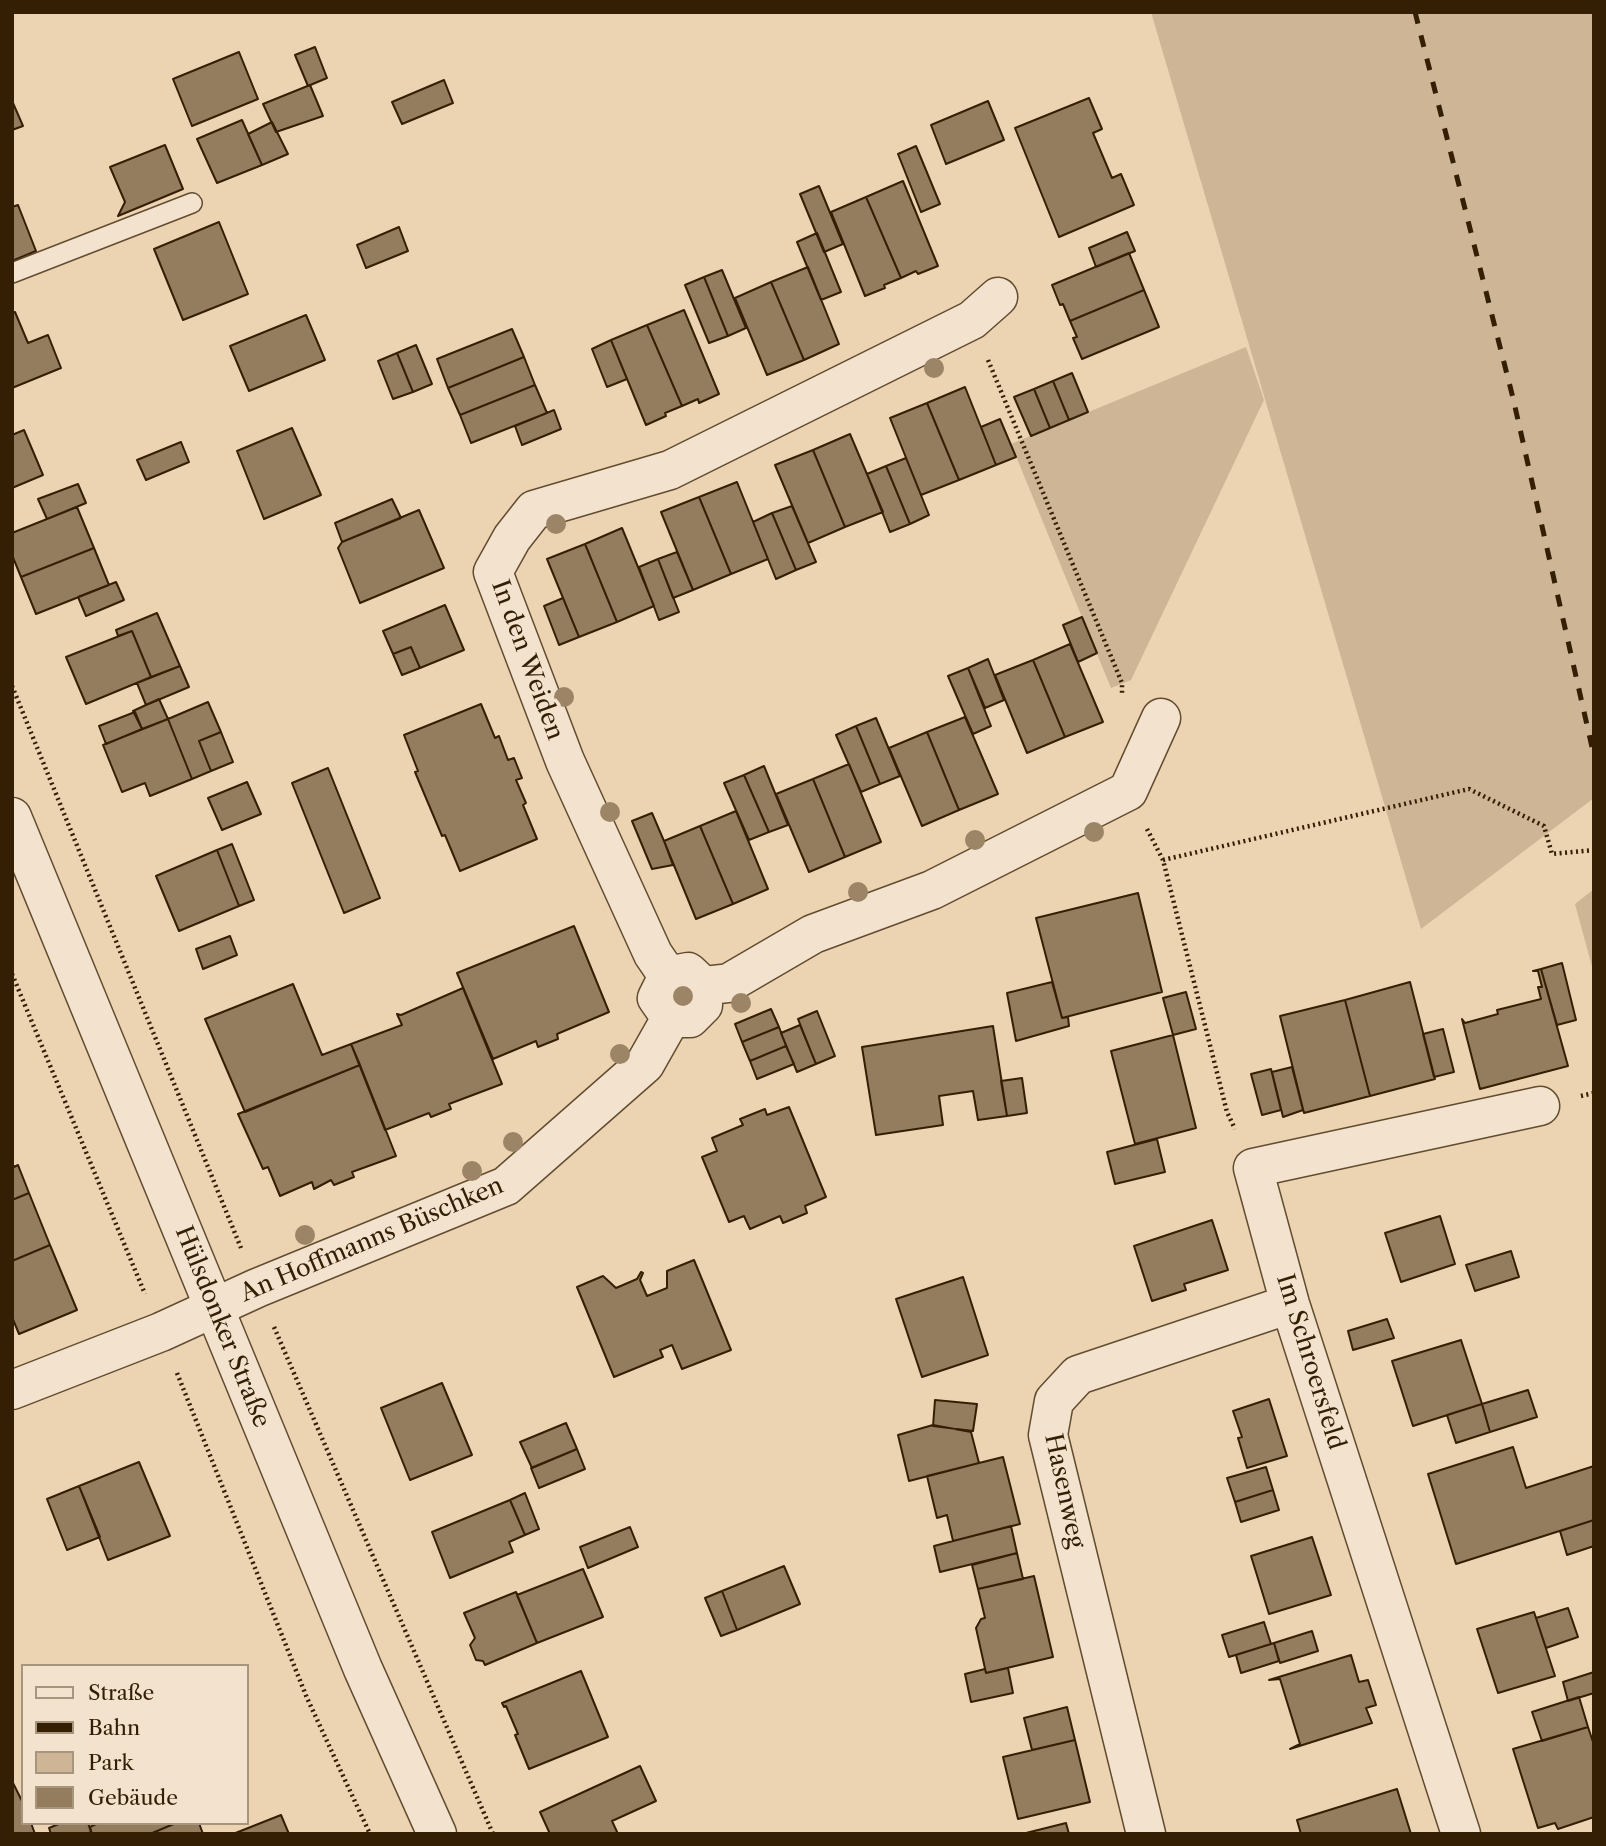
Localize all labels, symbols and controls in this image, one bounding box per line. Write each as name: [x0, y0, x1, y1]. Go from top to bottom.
street label: In den Weiden: [485, 576, 569, 744]
street label: An Hoffmanns Büschken: [236, 1171, 508, 1309]
street label: Hülsdonker Straße: [168, 1222, 276, 1432]
street label: Im Schroersfeld: [1270, 1271, 1350, 1453]
street label: Hasenweg: [1038, 1431, 1090, 1551]
legend: [21, 1664, 248, 1825]
text: Straße: [88, 1680, 154, 1705]
text: Bahn: [88, 1715, 140, 1740]
text: Park: [88, 1750, 134, 1775]
text: Gebäude: [88, 1785, 178, 1810]

